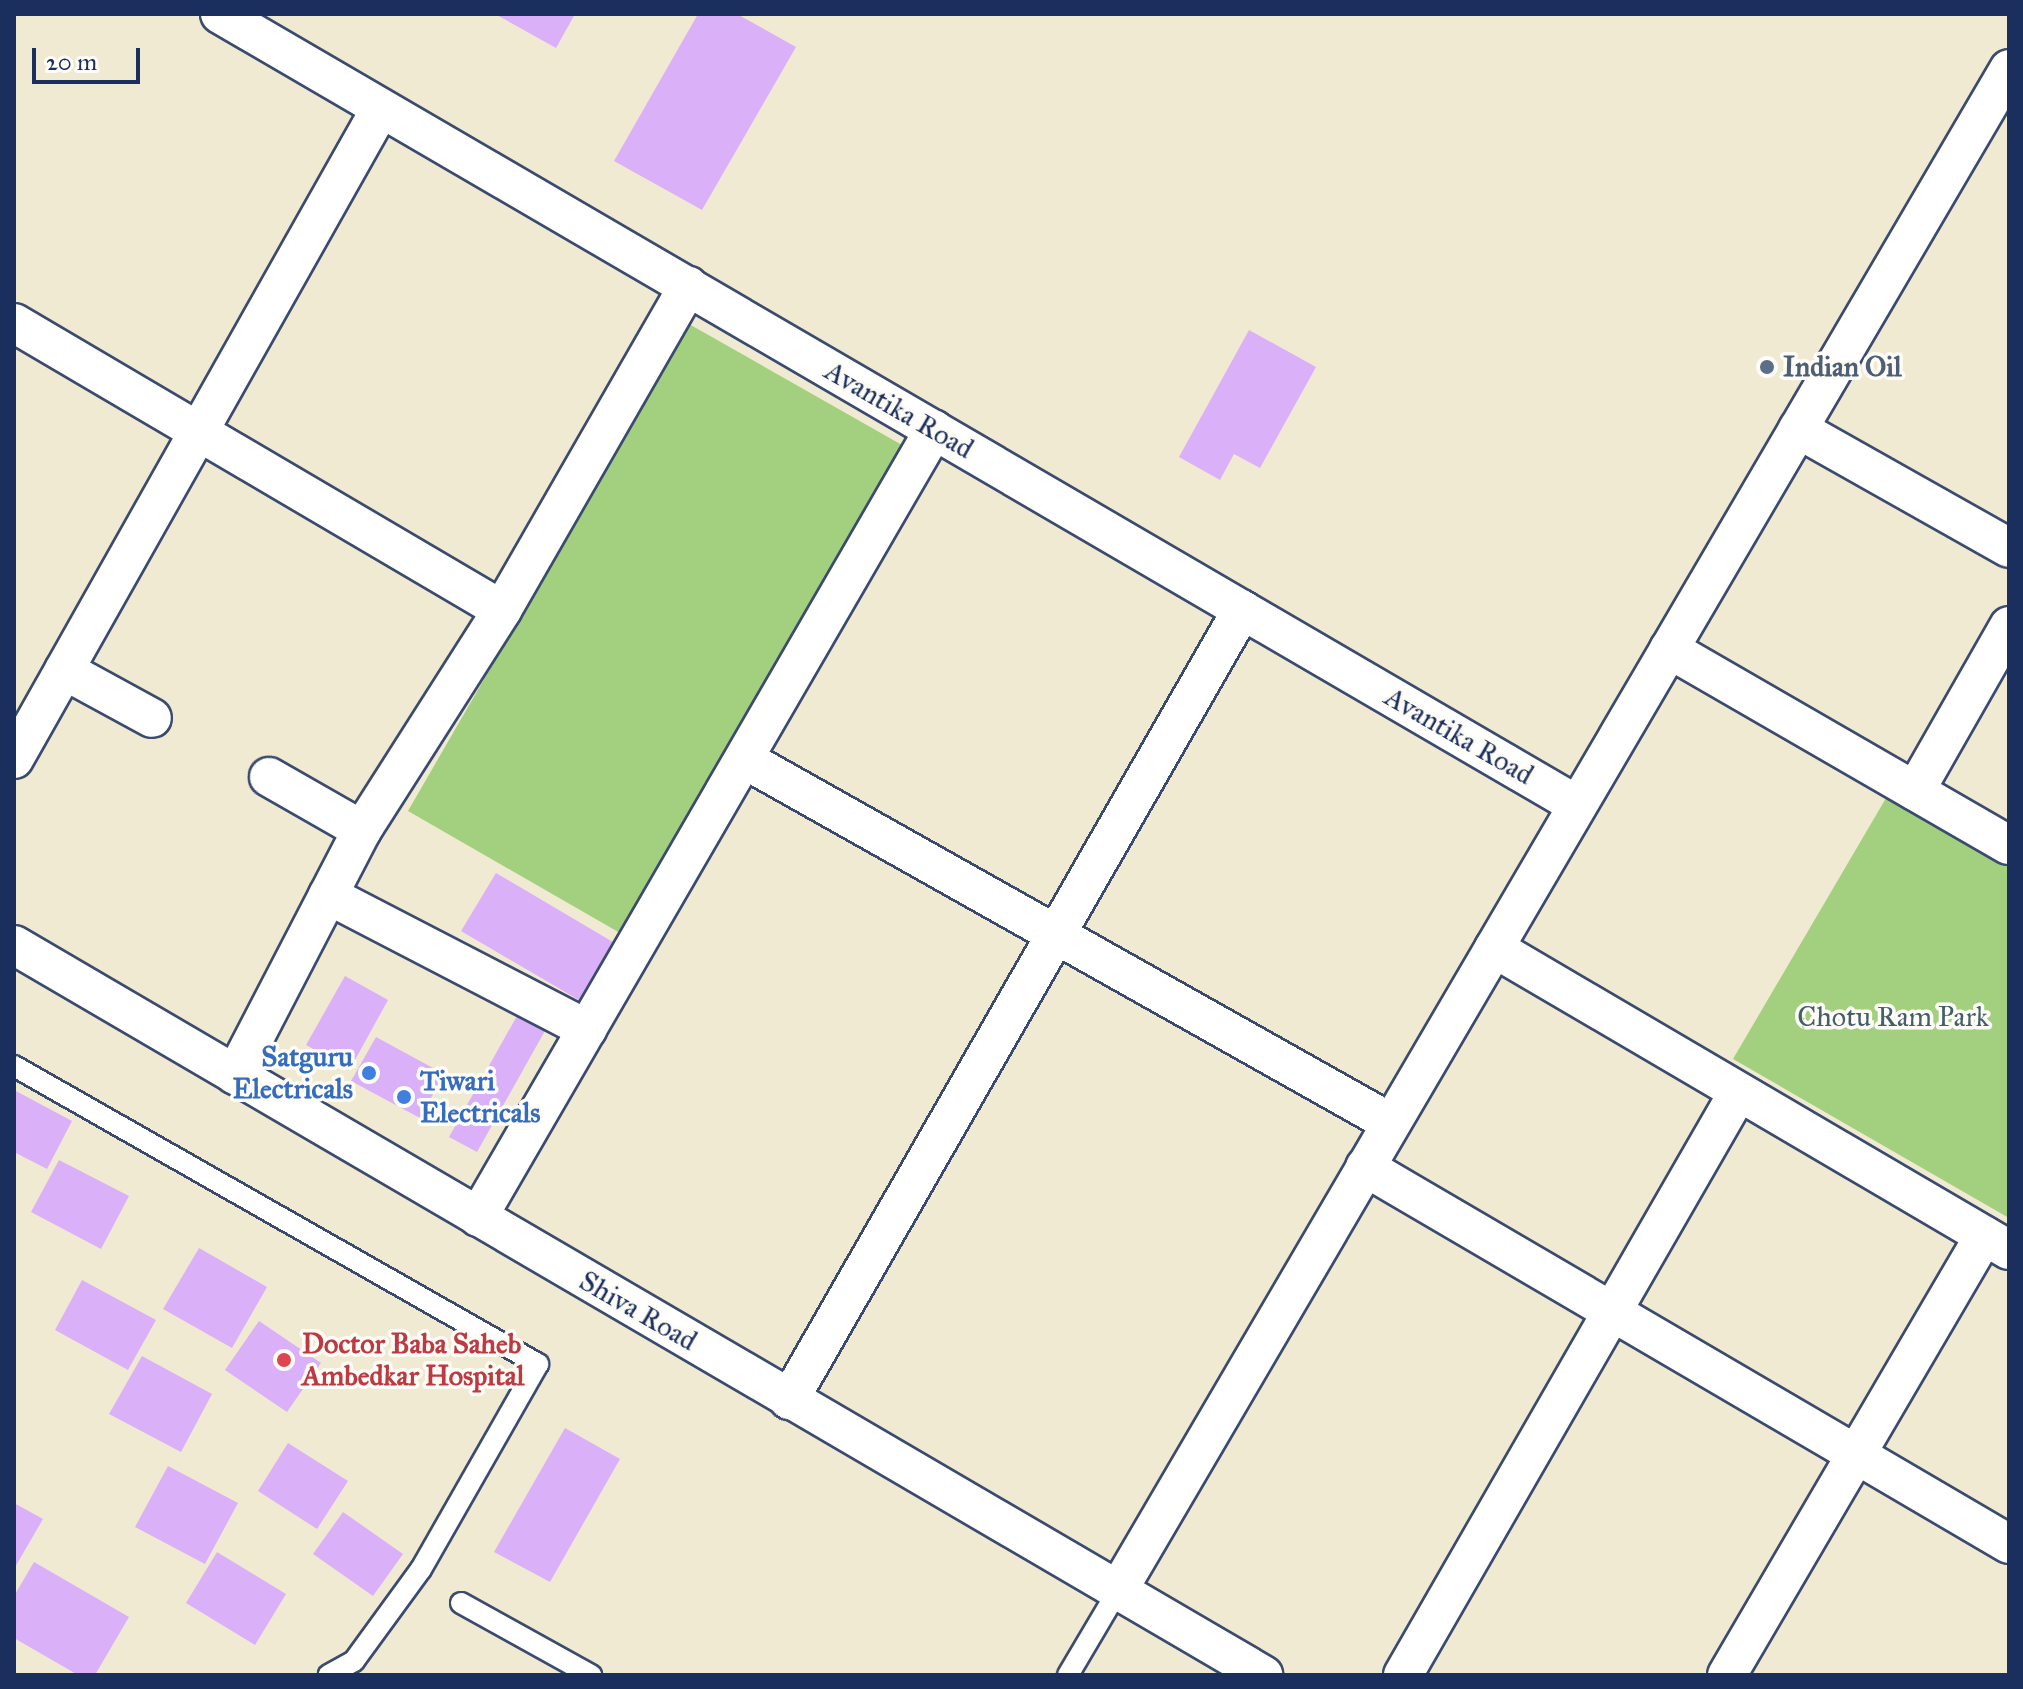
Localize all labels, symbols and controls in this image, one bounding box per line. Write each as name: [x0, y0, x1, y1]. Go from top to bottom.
scale bar: [36, 32, 144, 82]
text: 20 m: [46, 47, 97, 77]
place label: Indian Oil: [1783, 350, 1902, 384]
street label: Avantika Road: [819, 354, 979, 466]
marker: Indian Oil: [1758, 358, 1776, 376]
street label: Avantika Road: [1379, 680, 1539, 792]
park label: Chotu Ram Park: [1797, 1000, 1989, 1034]
place label: Satguru Electricals: [233, 1040, 353, 1106]
marker: Satguru Electricals: [360, 1064, 378, 1082]
place label: Tiwari Electricals: [420, 1064, 540, 1130]
marker: Tiwari Electricals: [395, 1088, 413, 1106]
street label: Shiva Road: [573, 1264, 703, 1358]
place label: Doctor Baba Saheb Ambedkar Hospital: [302, 1327, 524, 1393]
marker: Doctor Baba Saheb Ambedkar Hospital: [273, 1349, 295, 1371]

